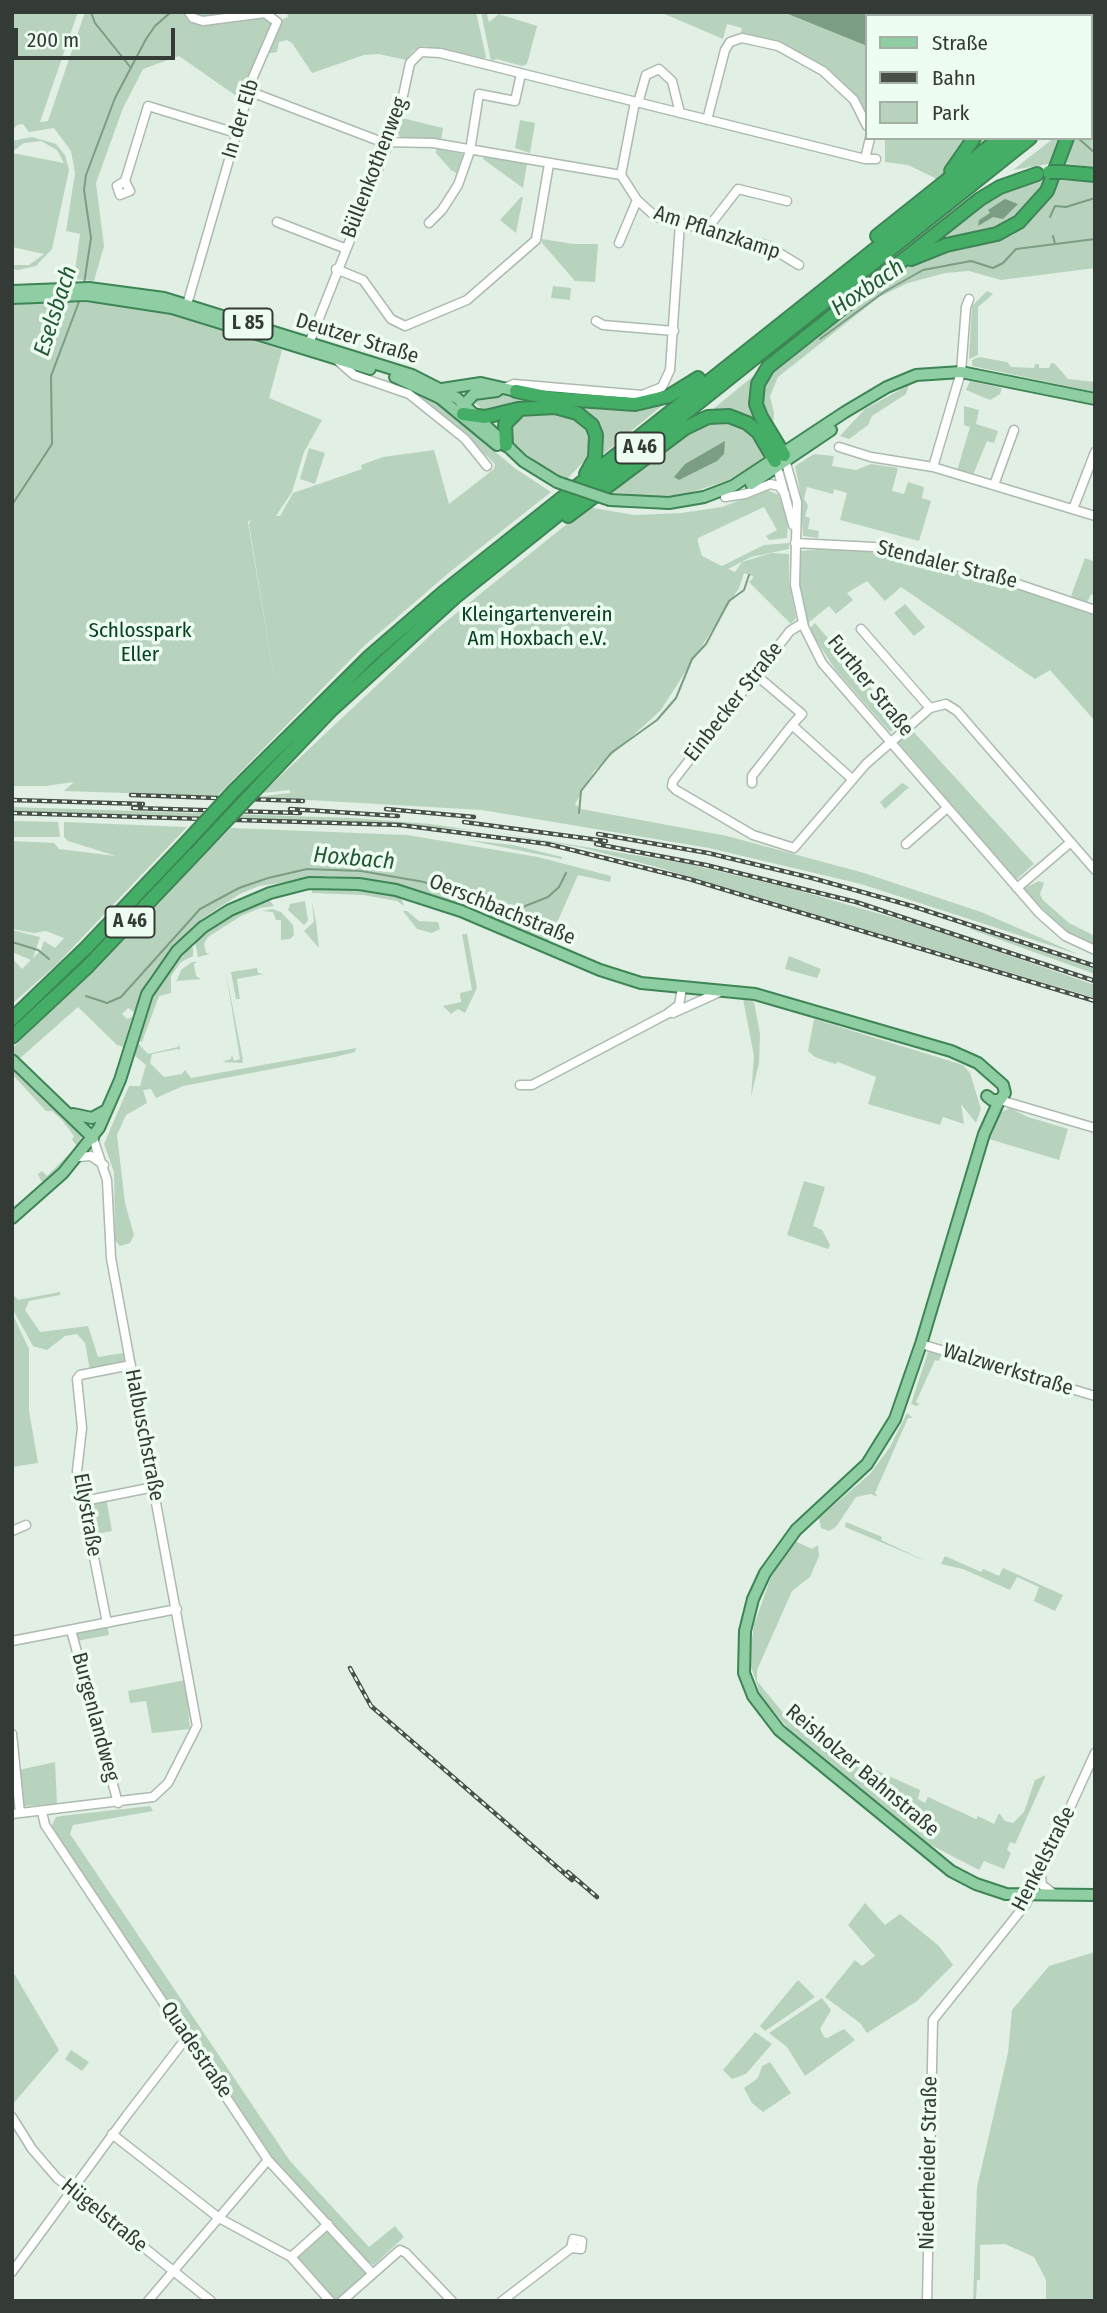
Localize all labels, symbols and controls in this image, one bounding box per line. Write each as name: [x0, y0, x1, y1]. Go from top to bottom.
scale bar: [18, 14, 178, 58]
legend: [866, 14, 1093, 140]
text: 200 m: [27, 27, 79, 53]
text: Straße: [932, 30, 988, 56]
text: Bahn: [932, 65, 976, 91]
street label: In der Elb: [217, 76, 265, 162]
street label: Büllenkothenweg: [337, 94, 413, 242]
text: Park: [932, 100, 969, 126]
street label: Am Pflanzkamp: [651, 201, 783, 265]
water label: Hoxbach: [826, 254, 910, 322]
water label: Eselsbach: [28, 262, 84, 360]
road number: L 85: [224, 308, 272, 340]
street label: Deutzer Straße: [293, 308, 421, 370]
road number: A 46: [616, 432, 664, 463]
street label: Stendaler Straße: [874, 535, 1020, 595]
park label: Kleingartenverein Am Hoxbach e.V.: [461, 602, 613, 652]
park label: Schlosspark Eller: [88, 618, 192, 668]
street label: Further Straße: [821, 630, 919, 742]
street label: Einbecker Straße: [679, 637, 789, 767]
water label: Hoxbach: [312, 842, 396, 876]
street label: Oerschbachstraße: [425, 869, 579, 951]
road number: A 46: [106, 906, 154, 938]
street label: Walzwerkstraße: [940, 1338, 1076, 1402]
street label: Halbuschstraße: [119, 1367, 169, 1503]
street label: Ellystraße: [67, 1471, 107, 1559]
street label: Burgenlandweg: [66, 1650, 124, 1784]
street label: Reisholzer Bahnstraße: [780, 1699, 944, 1843]
street label: Henkelstraße: [1007, 1802, 1081, 1916]
street label: Quadestraße: [155, 1997, 237, 2103]
street label: Niederheider Straße: [915, 2076, 943, 2250]
street label: Hügelstraße: [56, 2174, 152, 2258]

